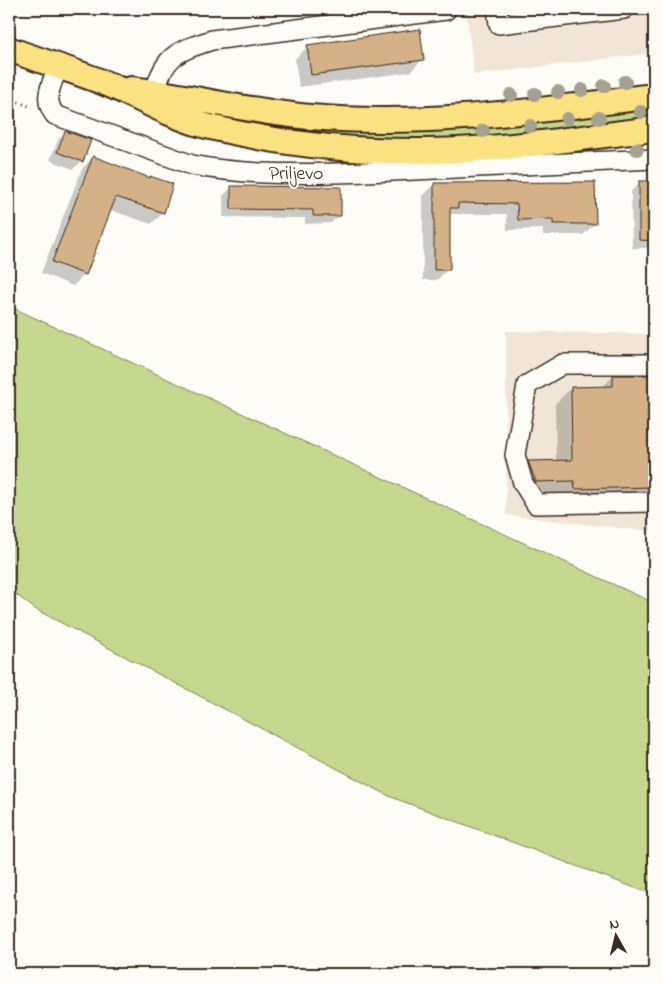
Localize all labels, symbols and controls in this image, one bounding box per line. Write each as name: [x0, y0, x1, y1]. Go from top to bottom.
street label: Priljevo: [269, 160, 323, 189]
north arrow: [590, 910, 640, 960]
text: N: [608, 914, 621, 936]

